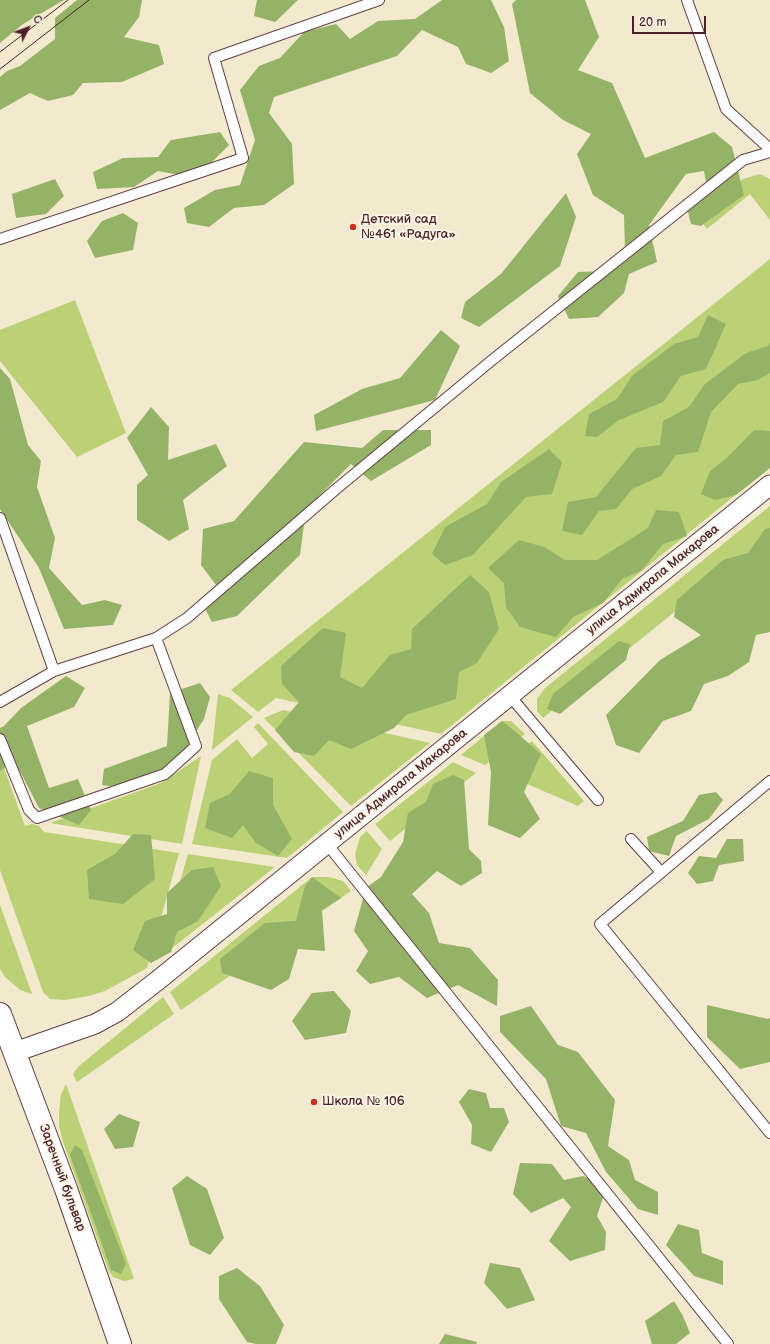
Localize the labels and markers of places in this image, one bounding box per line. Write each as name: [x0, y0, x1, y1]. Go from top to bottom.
place label: Детский сад №461 «Радуга»: [361, 212, 456, 243]
marker: Детский сад №461 «Радуга»: [348, 222, 358, 232]
place label: Школа № 106: [322, 1094, 405, 1110]
marker: Школа № 106: [309, 1097, 319, 1107]

